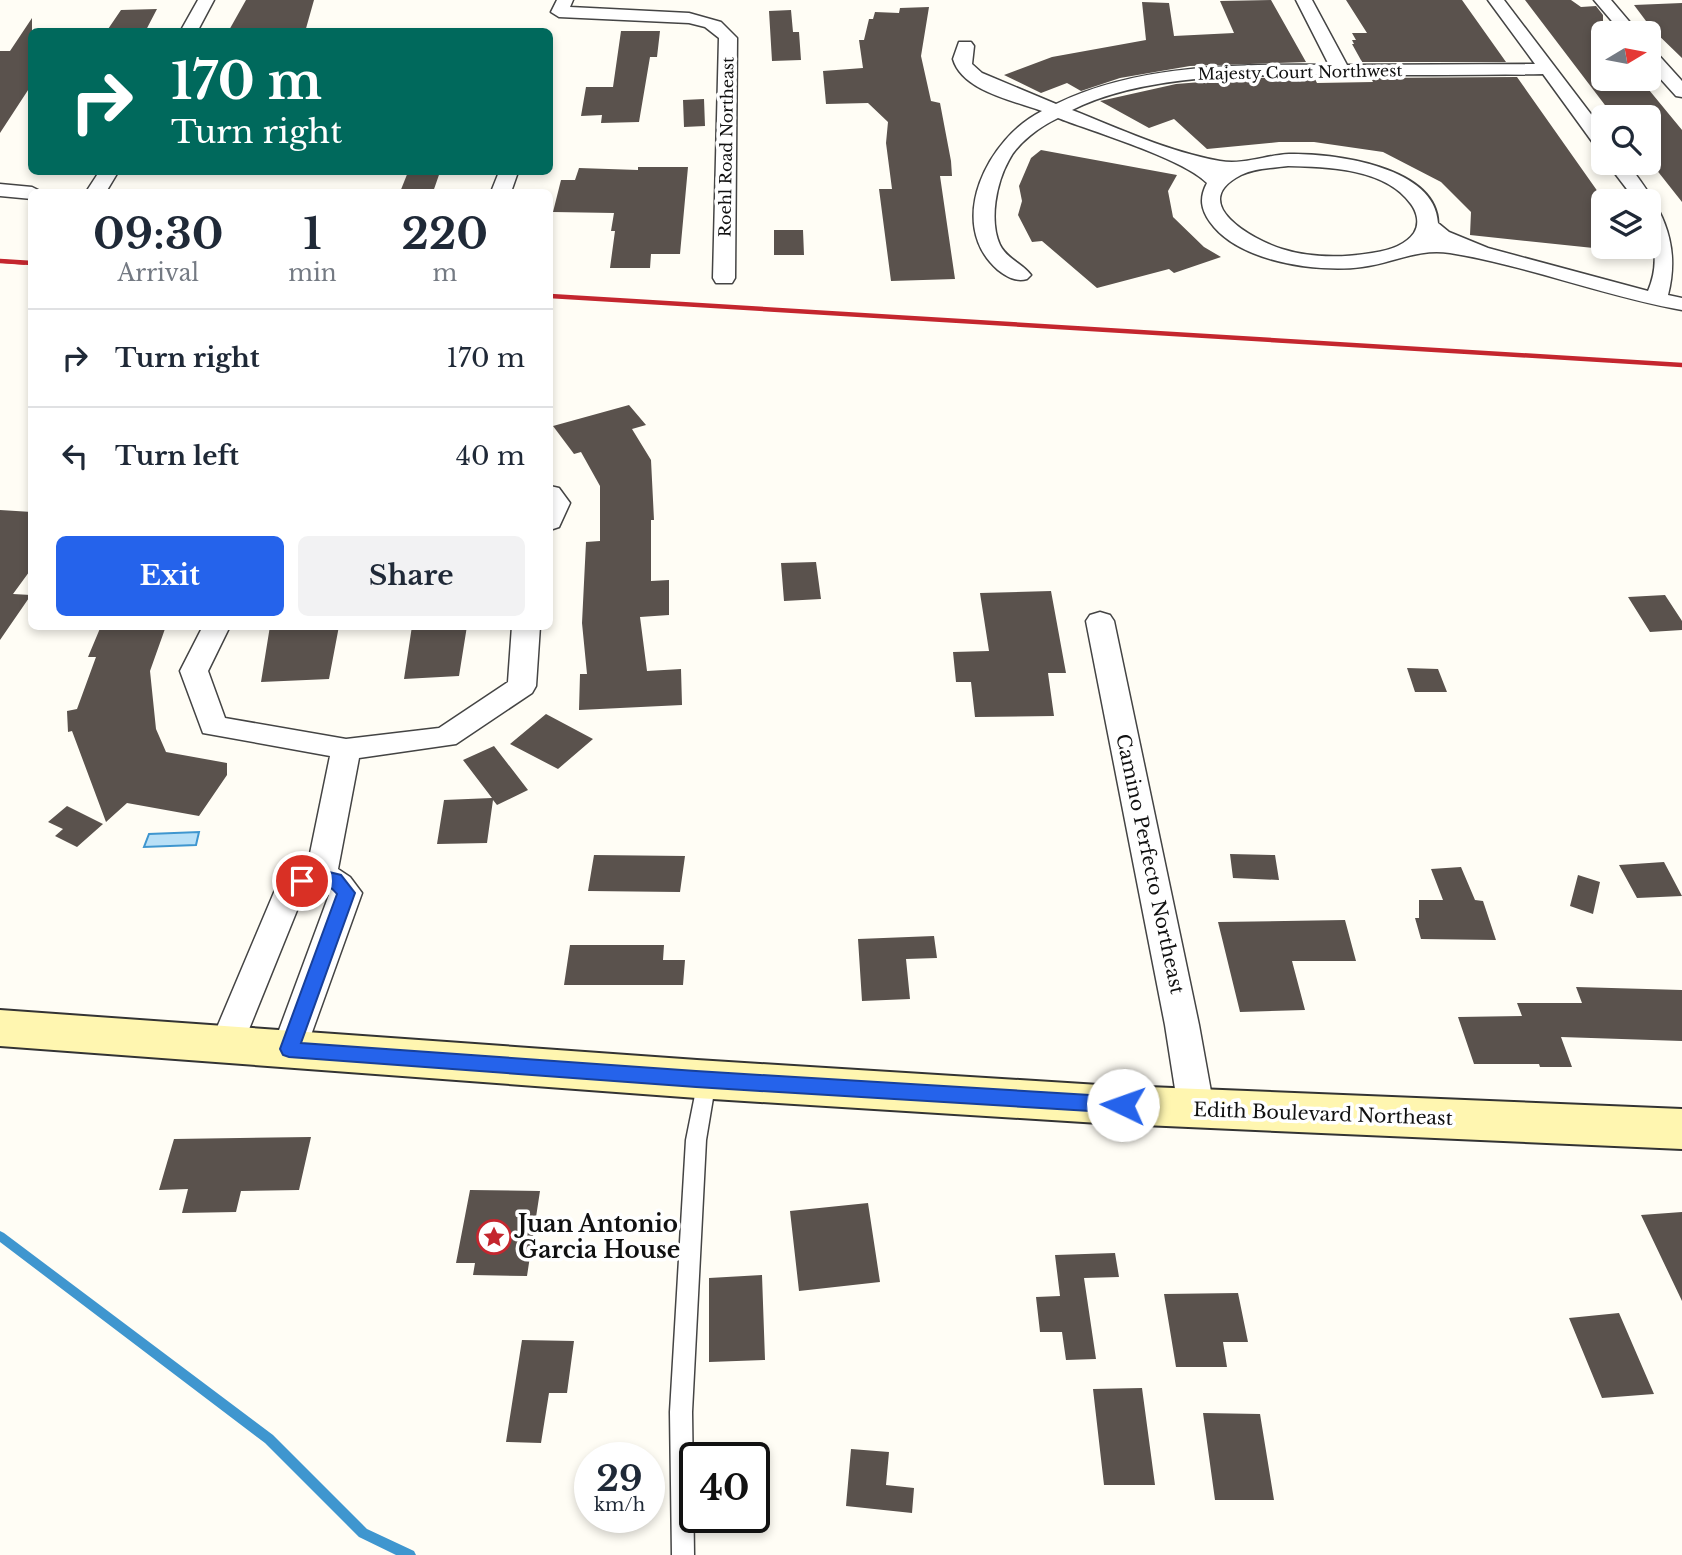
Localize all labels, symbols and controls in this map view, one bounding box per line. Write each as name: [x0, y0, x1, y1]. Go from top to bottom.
north arrow: [1591, 21, 1661, 91]
map controls: [1591, 21, 1661, 259]
text: 170 m: [171, 51, 322, 112]
icon: right: [56, 56, 147, 147]
street label: Roehl Road Northeast: [714, 57, 738, 237]
street label: Majesty Court Northwest: [1197, 60, 1403, 84]
button: search: [1591, 105, 1661, 175]
text: Turn right: [171, 112, 342, 152]
button: layers: [1591, 189, 1661, 259]
text: 09:30: [93, 208, 223, 260]
text: 1: [303, 208, 322, 260]
text: 220: [402, 208, 488, 260]
text: Arrival: [117, 259, 199, 287]
text: min: [288, 259, 337, 287]
text: m: [432, 259, 457, 287]
icon: right: [56, 339, 94, 377]
text: Turn right: [115, 342, 260, 374]
text: 170 m: [446, 342, 525, 374]
icon: left: [56, 437, 94, 475]
text: Turn left: [115, 440, 239, 472]
text: 40 m: [456, 440, 525, 472]
button: Exit: [56, 536, 284, 616]
button: Share: [298, 536, 525, 616]
street label: Camino Perfecto Northeast: [1111, 732, 1189, 997]
pin: [272, 851, 332, 911]
icon: arrive: [283, 862, 321, 900]
position arrow: [1086, 1068, 1160, 1142]
street label: Edith Boulevard Northeast: [1193, 1098, 1454, 1130]
place label: Juan Antonio Garcia House: [514, 1210, 680, 1264]
place icon: Juan Antonio Garcia House: [475, 1218, 513, 1256]
speed limit sign: 40: [679, 1442, 770, 1533]
text: 29: [596, 1457, 643, 1500]
text: km/h: [594, 1494, 645, 1516]

